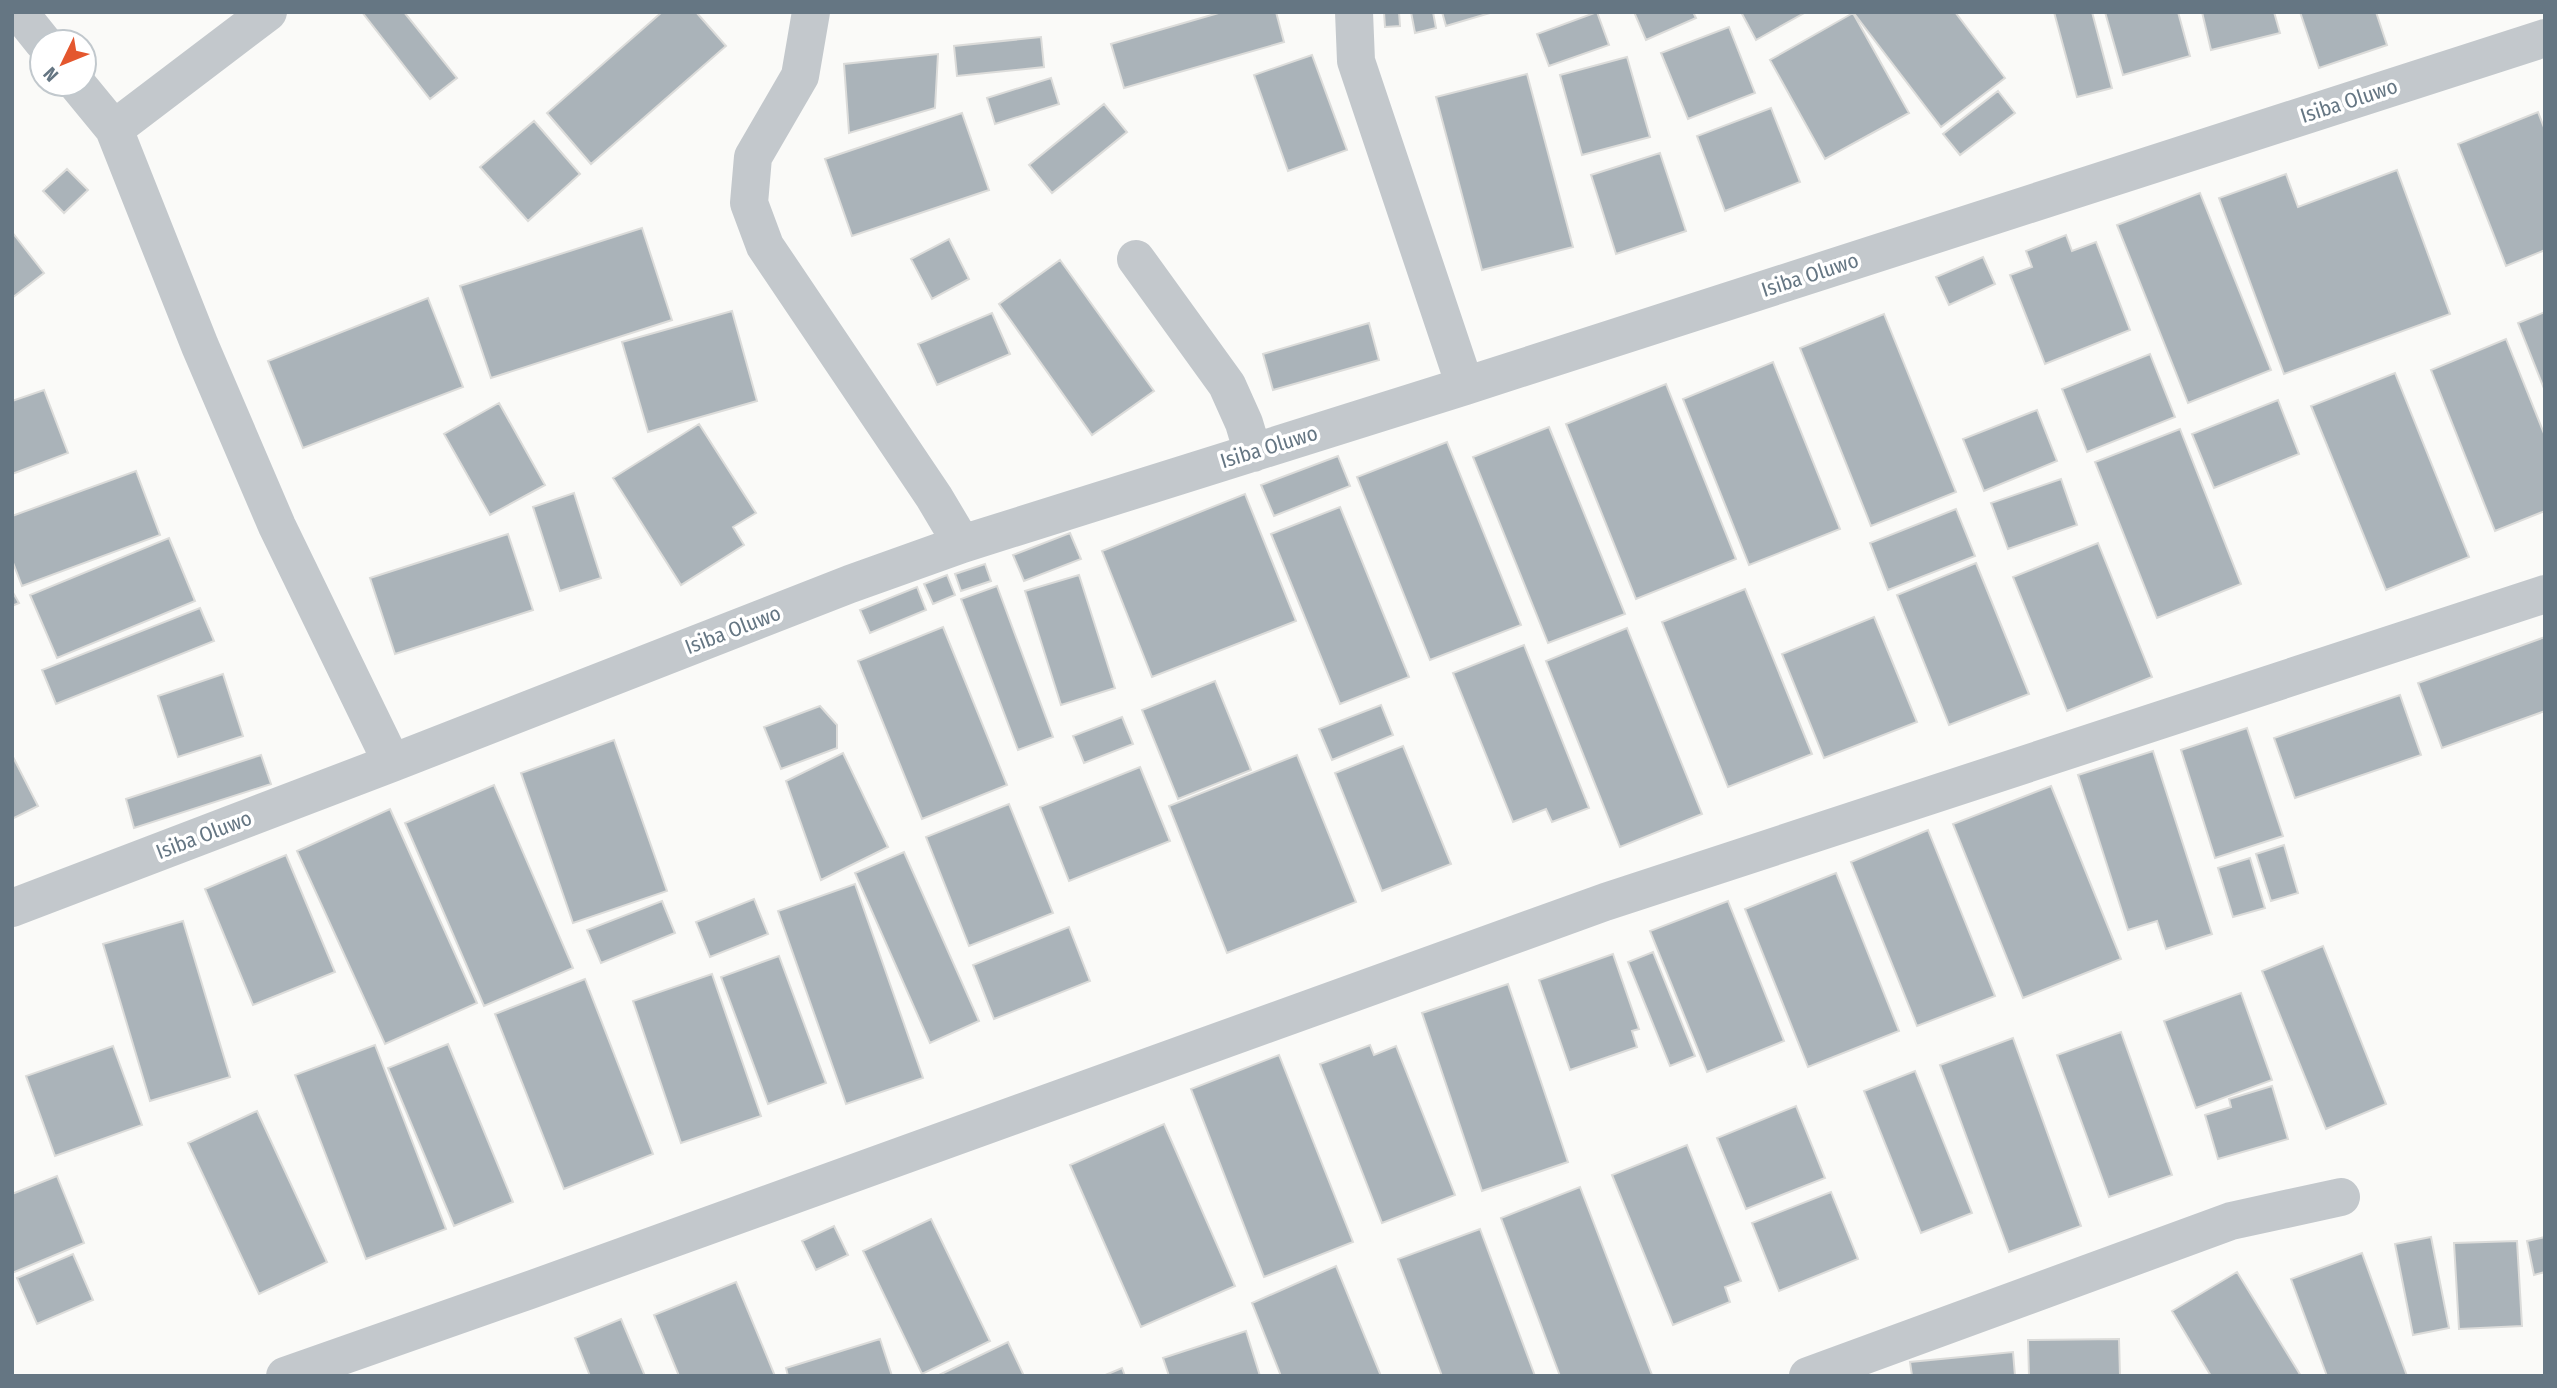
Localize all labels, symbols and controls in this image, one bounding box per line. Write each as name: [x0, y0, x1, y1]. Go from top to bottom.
north arrow: [28, 28, 98, 98]
text: N: [39, 62, 63, 86]
street label: Isiba Oluwo: [2297, 73, 2401, 129]
street label: Isiba Oluwo: [1758, 247, 1862, 303]
street label: Isiba Oluwo: [1217, 420, 1321, 474]
street label: Isiba Oluwo: [681, 600, 785, 660]
street label: Isiba Oluwo: [152, 805, 256, 865]

